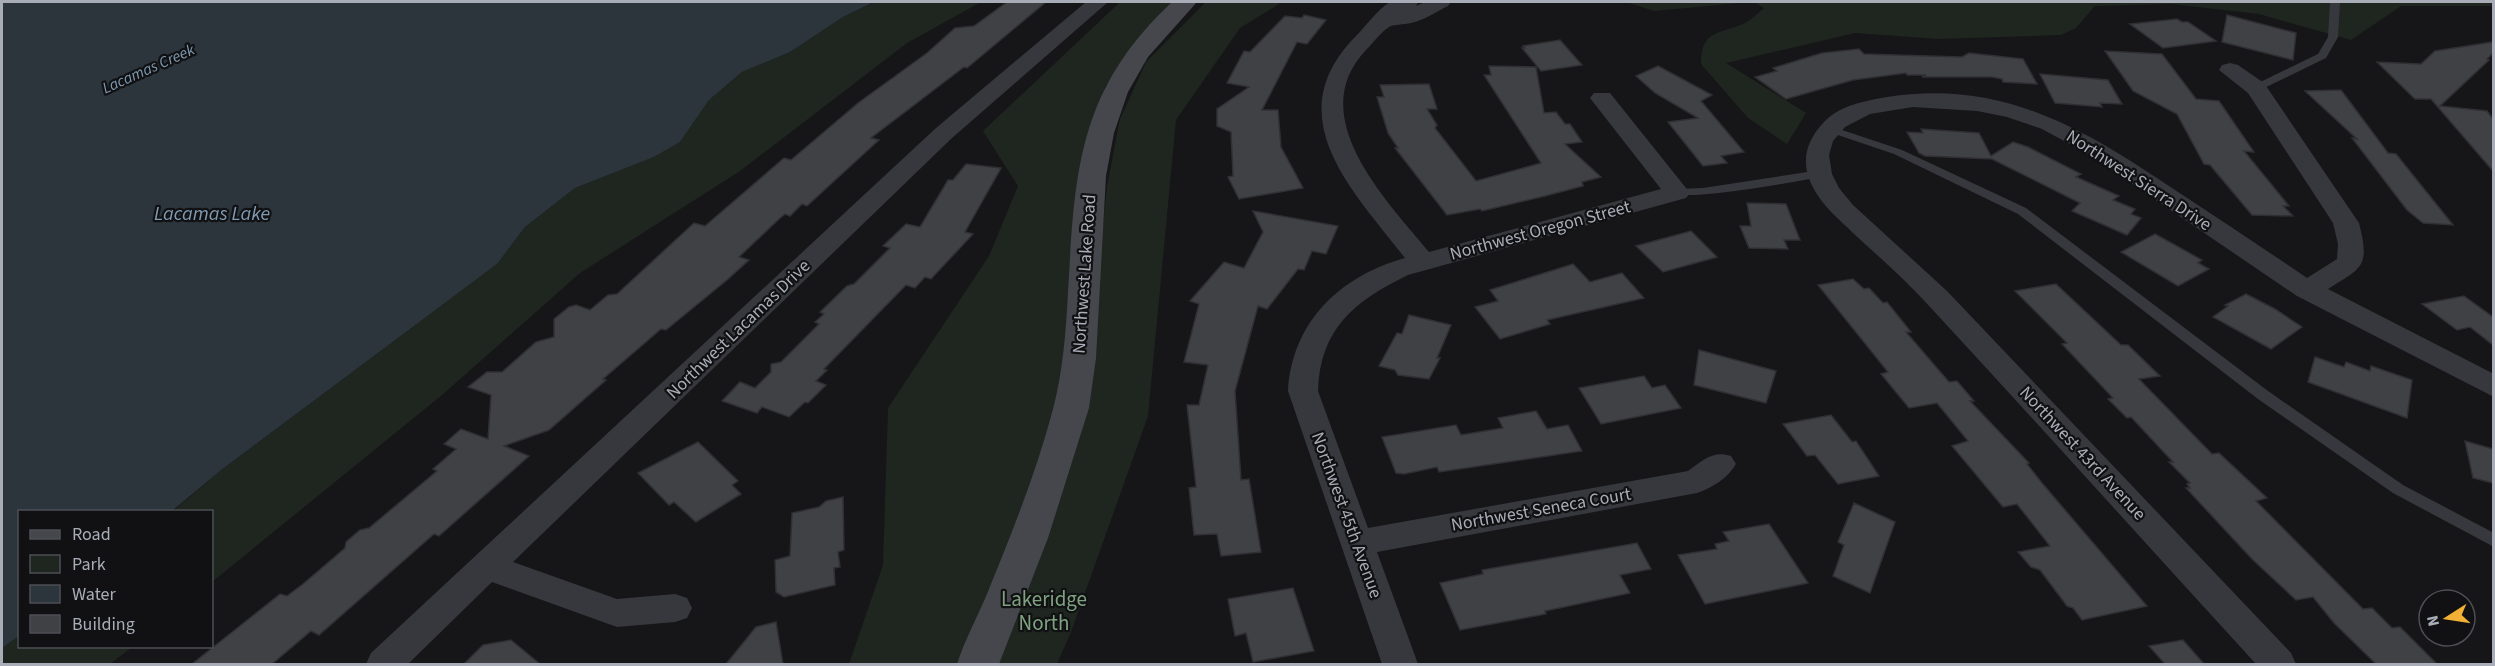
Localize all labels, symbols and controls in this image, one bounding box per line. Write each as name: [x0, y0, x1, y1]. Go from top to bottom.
water label: Lacamas Creek: [99, 39, 199, 99]
street label: Northwest Sierra Drive: [2061, 124, 2216, 237]
street label: Northwest Lake Road: [1066, 193, 1103, 355]
street label: Northwest Oregon Street: [1447, 194, 1633, 267]
water label: Lacamas Lake: [154, 200, 270, 228]
street label: Northwest Lacamas Drive: [661, 254, 816, 405]
street label: Northwest 43rd Avenue: [2014, 381, 2152, 526]
street label: Northwest 45th Avenue: [1305, 429, 1388, 602]
street label: Northwest Seneca Court: [1449, 481, 1633, 538]
legend: [18, 510, 213, 648]
text: Road: [72, 522, 111, 547]
text: Park: [72, 552, 106, 577]
text: Water: [72, 582, 116, 607]
park label: Lakeridge North: [1001, 584, 1087, 638]
north arrow: [2417, 588, 2477, 648]
text: Building: [72, 612, 135, 637]
text: N: [2421, 613, 2445, 628]

